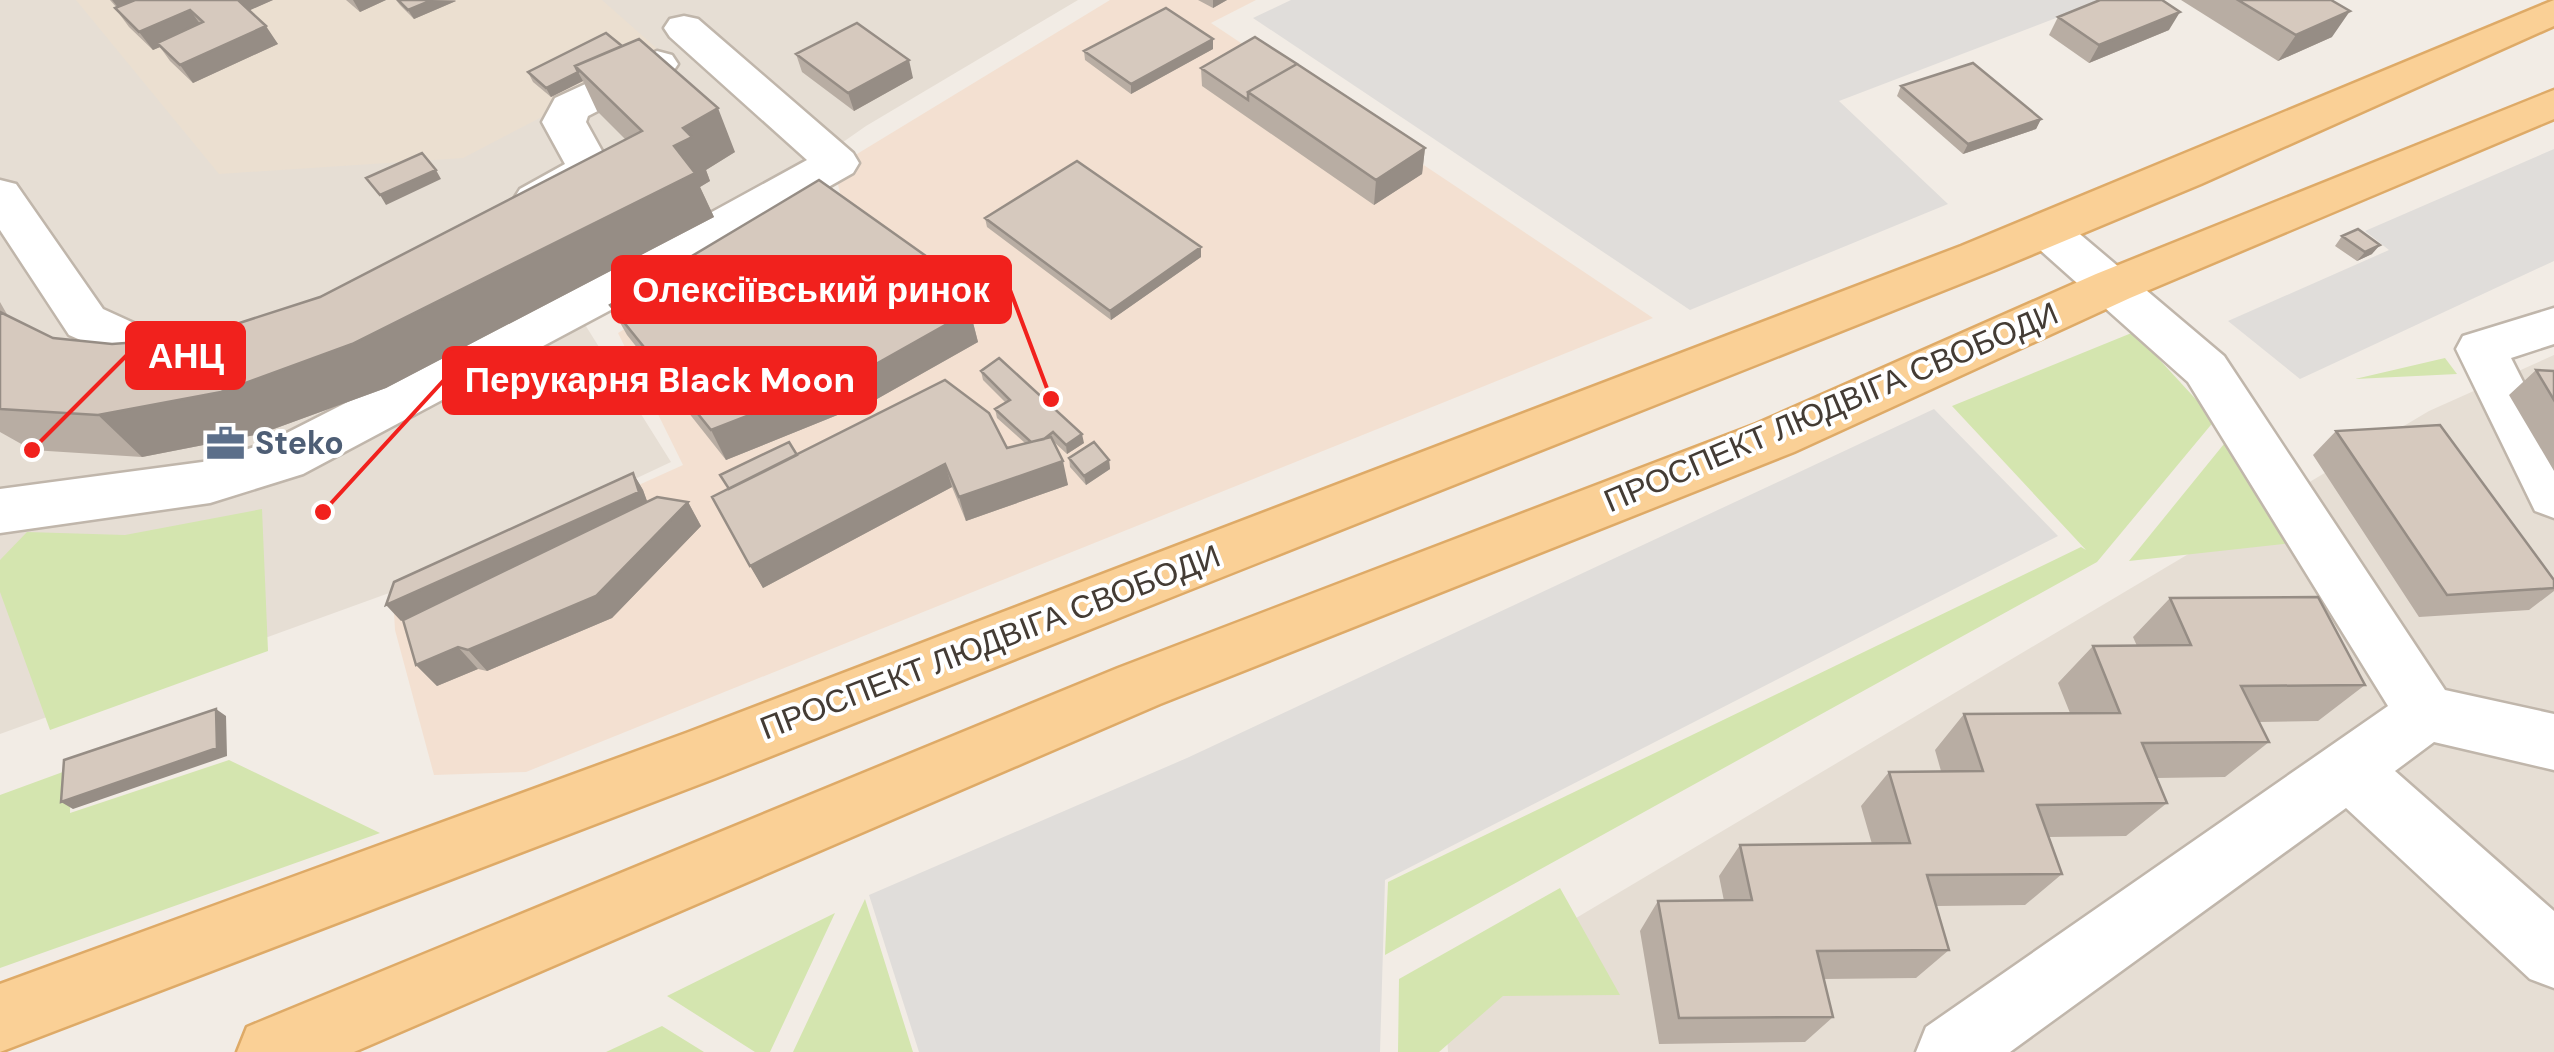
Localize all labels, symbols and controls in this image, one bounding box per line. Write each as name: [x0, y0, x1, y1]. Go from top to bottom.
callout: Олексіївський ринок: [613, 257, 1010, 322]
text: Олексіївський ринок: [632, 267, 990, 313]
street label: ПРОСПЕКТ ЛЮДВІГА СВОБОДИ: [1598, 292, 2064, 522]
callout: АНЦ: [127, 323, 244, 388]
text: АНЦ: [148, 333, 224, 379]
callout: Перукарня Black Moon: [444, 348, 875, 413]
text: Перукарня Black Moon: [465, 357, 855, 403]
office icon: Steko: [204, 422, 246, 464]
place label: Steko: [255, 422, 344, 464]
street label: ПРОСПЕКТ ЛЮДВІГА СВОБОДИ: [754, 535, 1226, 749]

